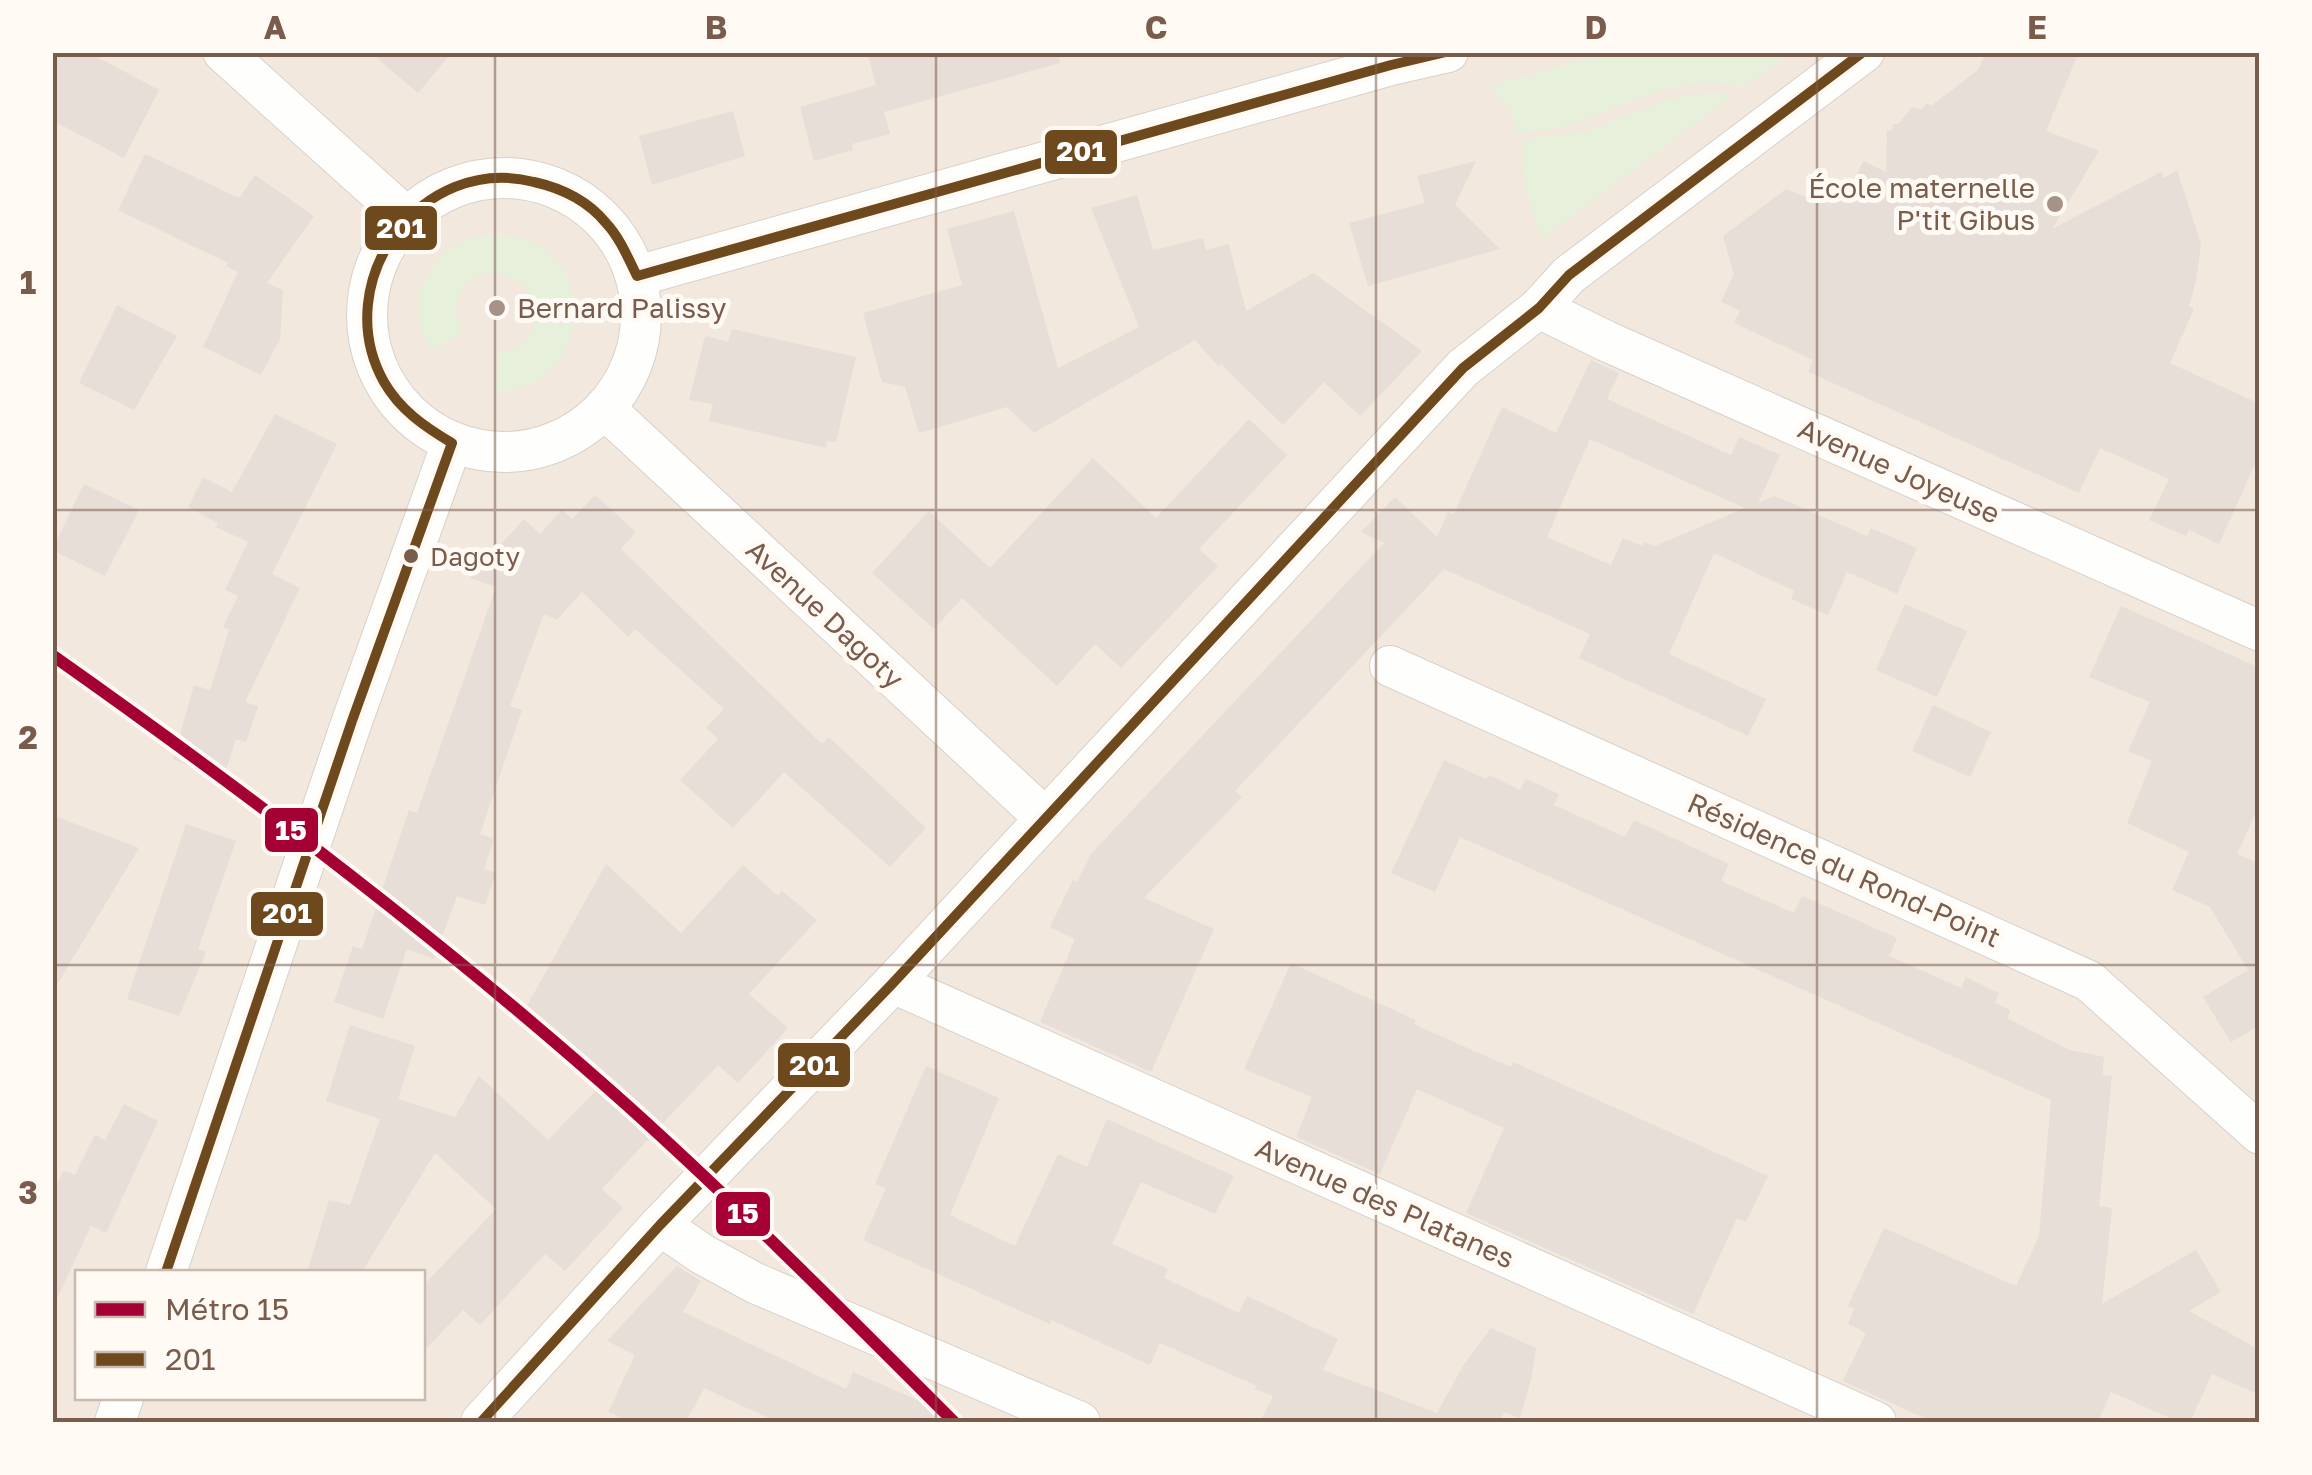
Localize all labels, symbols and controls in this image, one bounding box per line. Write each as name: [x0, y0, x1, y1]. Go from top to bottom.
text: A: [264, 8, 287, 46]
text: B: [705, 8, 727, 46]
text: C: [1145, 8, 1167, 46]
text: D: [1585, 8, 1607, 46]
text: E: [2027, 8, 2047, 46]
line badge: 201: [1043, 128, 1119, 176]
text: 201: [1056, 134, 1106, 167]
place label: École maternelle P'tit Gibus: [1808, 171, 2035, 236]
marker: École maternelle P'tit Gibus: [2044, 193, 2066, 215]
line badge: 201: [363, 204, 439, 252]
text: 201: [376, 211, 426, 244]
text: 1: [20, 263, 36, 301]
place label: Bernard Palissy: [517, 291, 727, 324]
marker: Bernard Palissy: [486, 297, 508, 319]
street label: Avenue Joyeuse: [1793, 411, 2005, 530]
street label: Avenue Dagoty: [740, 532, 911, 695]
place label: Dagoty: [430, 541, 520, 572]
marker: Dagoty: [401, 546, 421, 566]
text: 2: [18, 718, 38, 756]
street label: Résidence du Rond-Point: [1683, 786, 2006, 954]
line badge: 15: [263, 806, 320, 854]
text: 15: [275, 813, 307, 846]
line badge: 201: [249, 890, 325, 938]
text: 201: [262, 896, 312, 929]
line badge: 201: [776, 1041, 852, 1089]
text: 201: [789, 1048, 839, 1081]
street label: Avenue des Platanes: [1251, 1131, 1519, 1274]
text: 3: [18, 1173, 38, 1211]
line badge: 15: [714, 1190, 772, 1238]
text: 15: [727, 1196, 759, 1229]
legend: [75, 1270, 425, 1400]
text: Métro 15: [165, 1291, 289, 1327]
text: 201: [165, 1341, 216, 1377]

